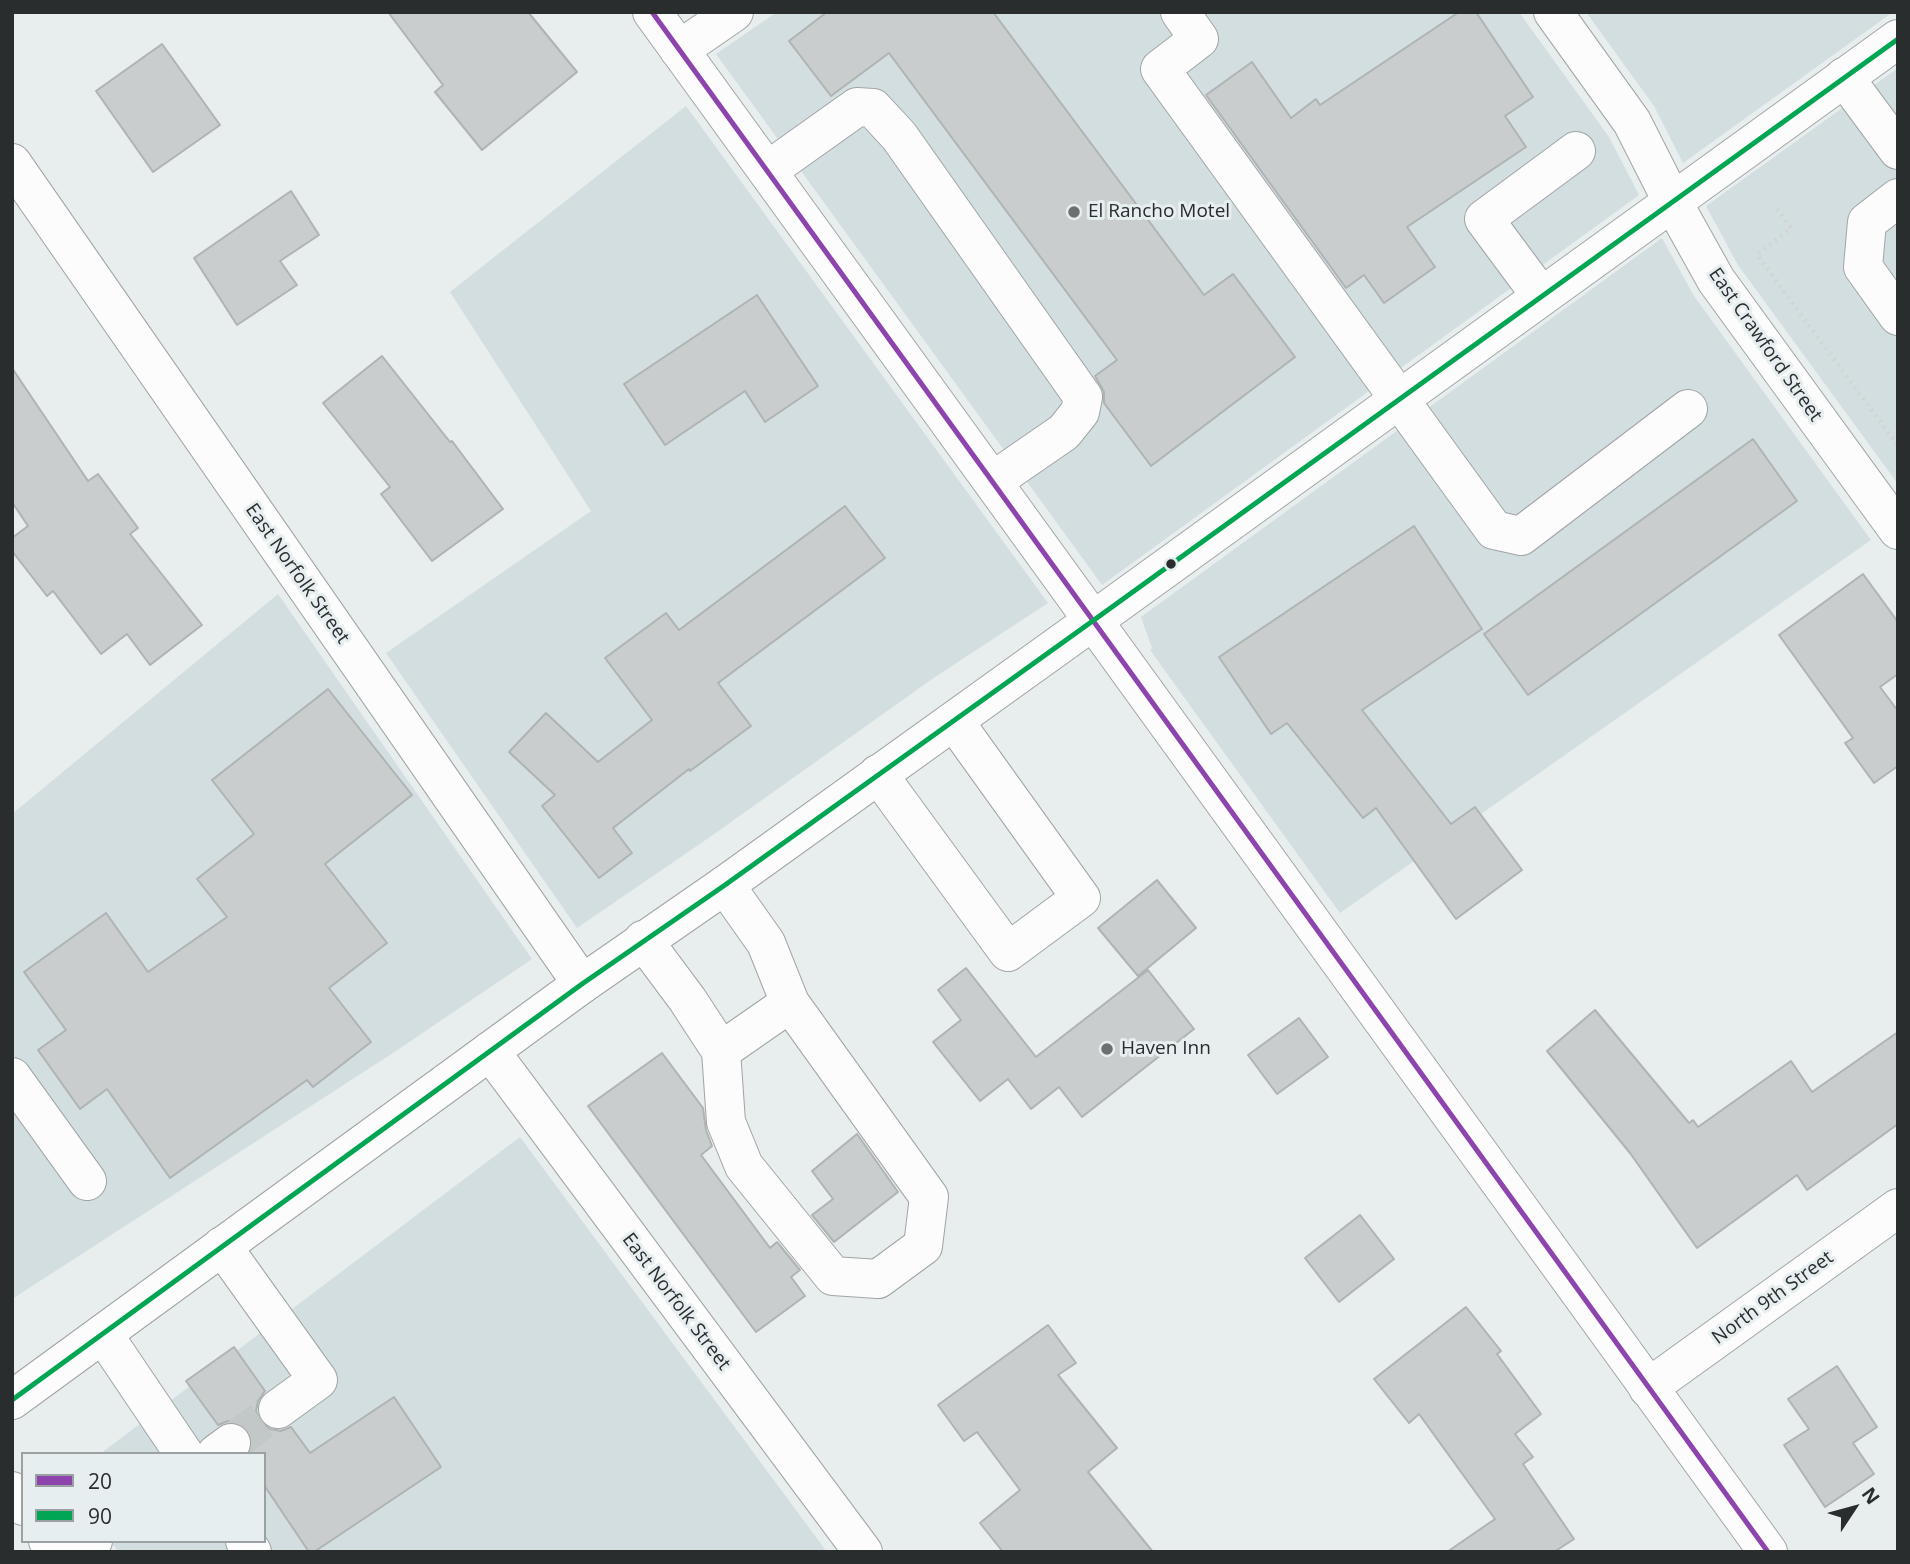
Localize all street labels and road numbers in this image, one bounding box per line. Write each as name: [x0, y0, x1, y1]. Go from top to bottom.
street label: East Crawford Street: [1703, 264, 1827, 426]
street label: East Norfolk Street: [240, 499, 354, 649]
street label: East Norfolk Street: [617, 1229, 735, 1375]
street label: North 9th Street: [1708, 1246, 1838, 1350]

